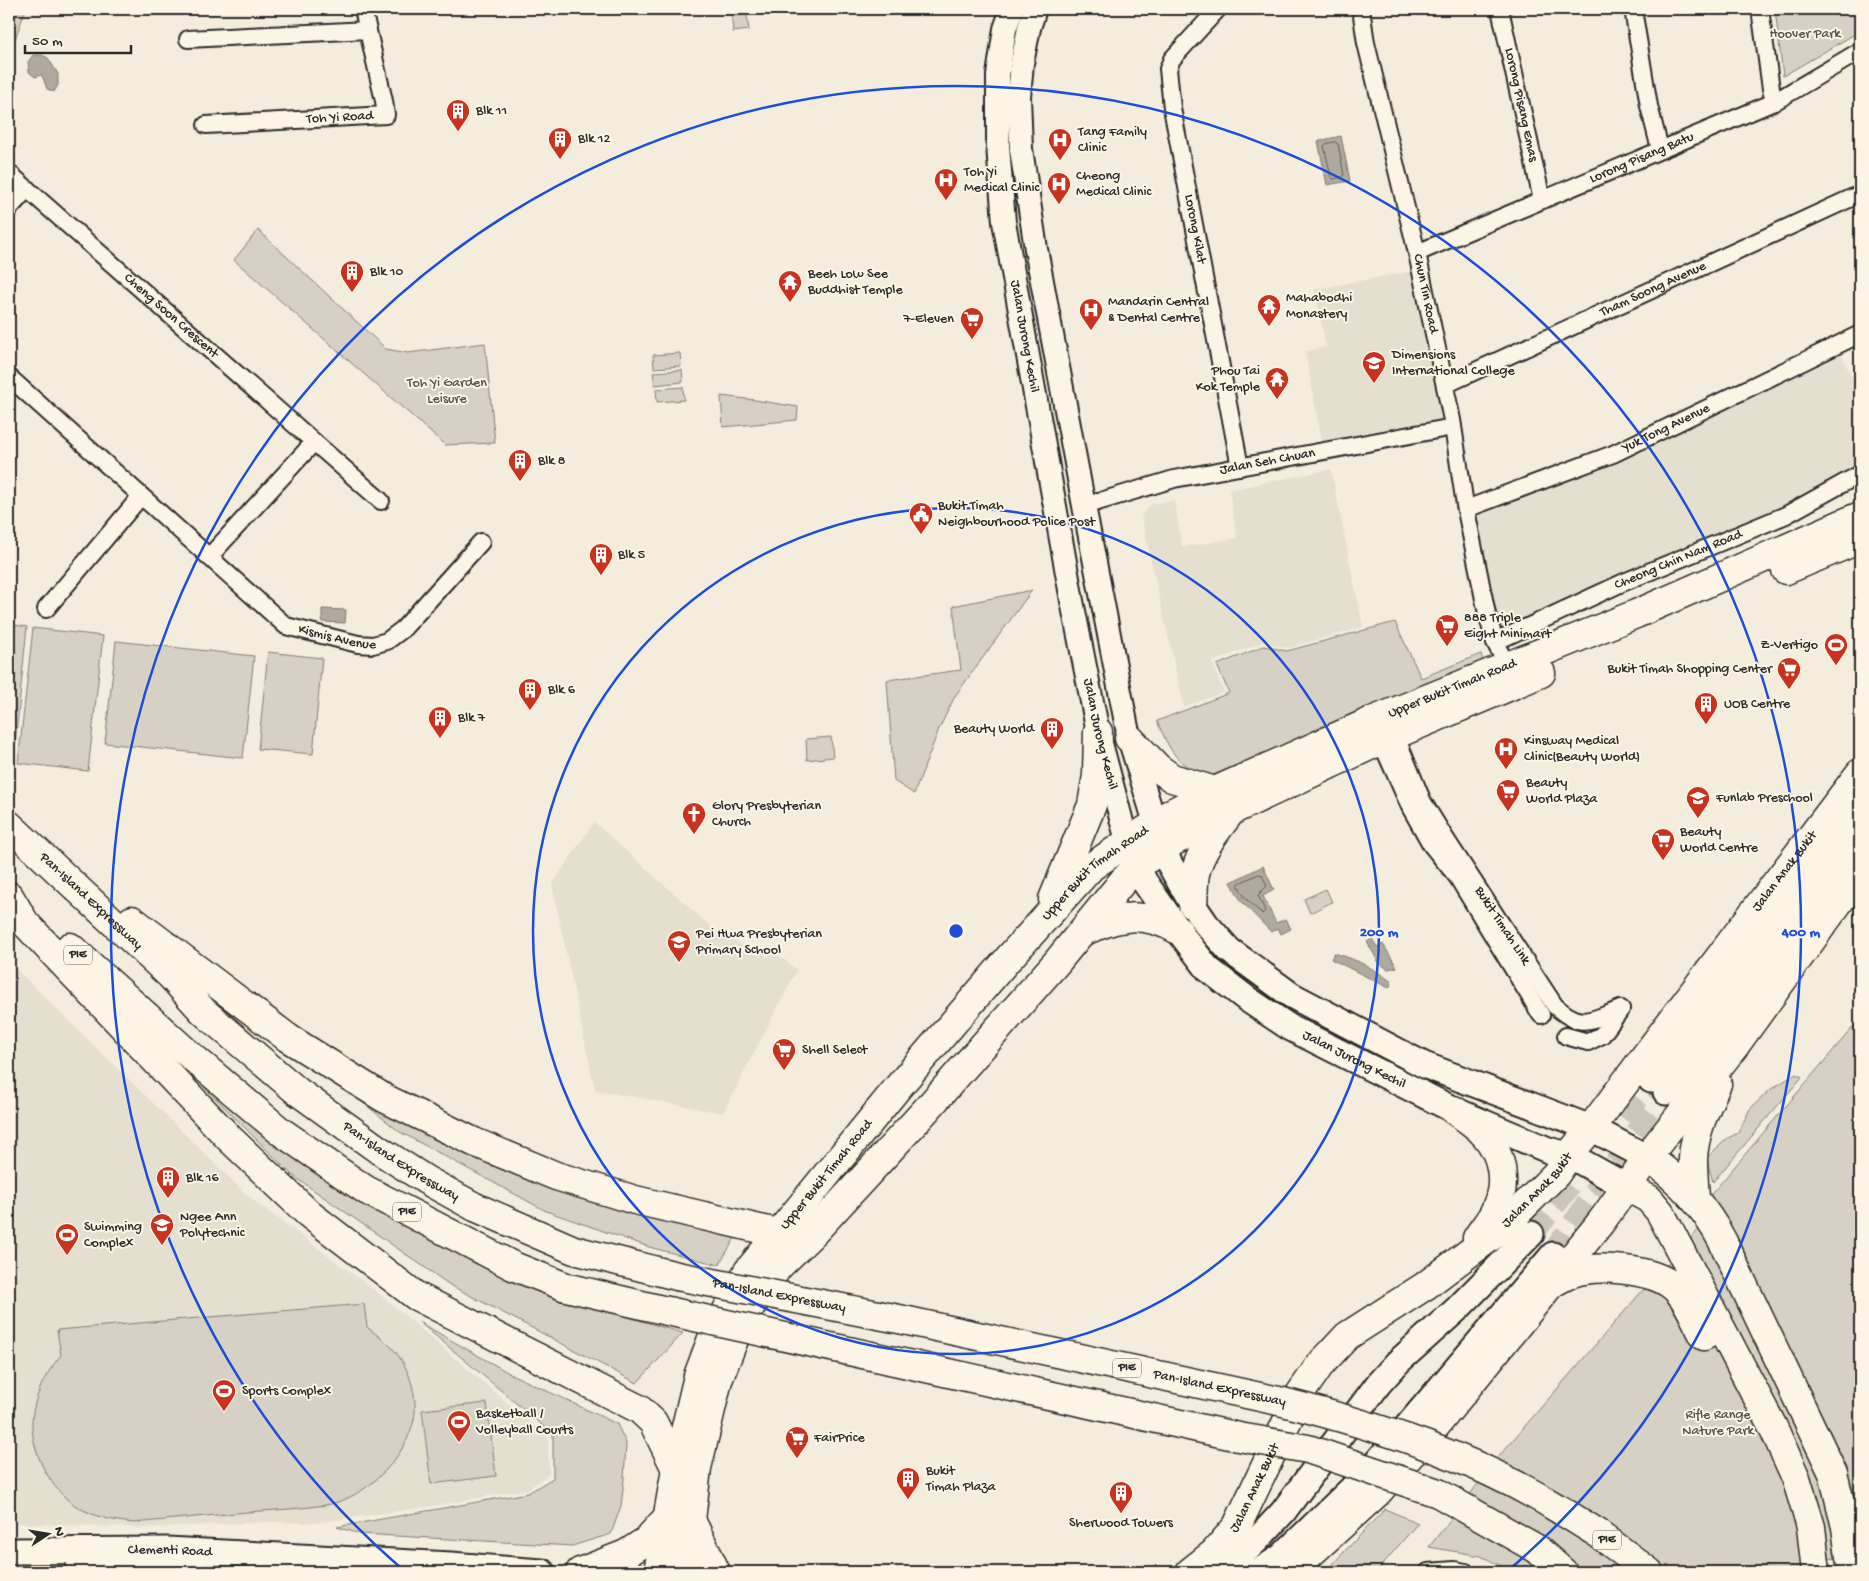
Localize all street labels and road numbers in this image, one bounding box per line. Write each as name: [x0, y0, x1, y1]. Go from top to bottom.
street label: Lorong Pisang Emas: [1500, 46, 1542, 164]
street label: Toh Yi Road: [305, 107, 376, 128]
street label: Lorong Pisang Batu: [1587, 128, 1697, 188]
street label: Lorong Kilat: [1180, 193, 1210, 266]
street label: Chun Tin Road: [1409, 252, 1442, 337]
street label: Tham Soong Avenue: [1596, 257, 1710, 321]
street label: Cheng Soon Crescent: [120, 270, 223, 363]
street label: Jalan Jurong Kechil: [1006, 279, 1043, 394]
street label: Yuk Tong Avenue: [1618, 399, 1713, 458]
street label: Jalan Seh Chuan: [1218, 444, 1317, 479]
street label: Cheong Chin Nam Road: [1612, 525, 1746, 594]
street label: Kismis Avenue: [296, 621, 377, 654]
street label: Upper Bukit Timah Road: [1386, 654, 1521, 722]
street label: Jalan Jurong Kechil: [1079, 677, 1121, 791]
street label: Upper Bukit Timah Road: [1038, 821, 1153, 924]
street label: Jalan Anak Bukit: [1749, 827, 1822, 915]
street label: Pan-Island Expressway: [35, 848, 146, 954]
street label: Bukit Timah Link: [1470, 882, 1535, 969]
road number: PIE: [64, 946, 92, 964]
street label: Jalan Jurong Kechil: [1300, 1027, 1409, 1093]
street label: Upper Bukit Timah Road: [777, 1115, 878, 1233]
street label: Pan-Island Expressway: [338, 1117, 462, 1205]
street label: Jalan Anak Bukit: [1498, 1148, 1577, 1232]
road number: PIE: [393, 1202, 421, 1222]
street label: Pan-Island Expressway: [710, 1274, 847, 1317]
road number: PIE: [1113, 1359, 1141, 1378]
street label: Pan-Island Expressway: [1151, 1365, 1287, 1411]
street label: Jalan Anak Bukit: [1226, 1440, 1284, 1537]
road number: PIE: [1593, 1530, 1621, 1550]
street label: Clementi Road: [128, 1541, 214, 1561]

